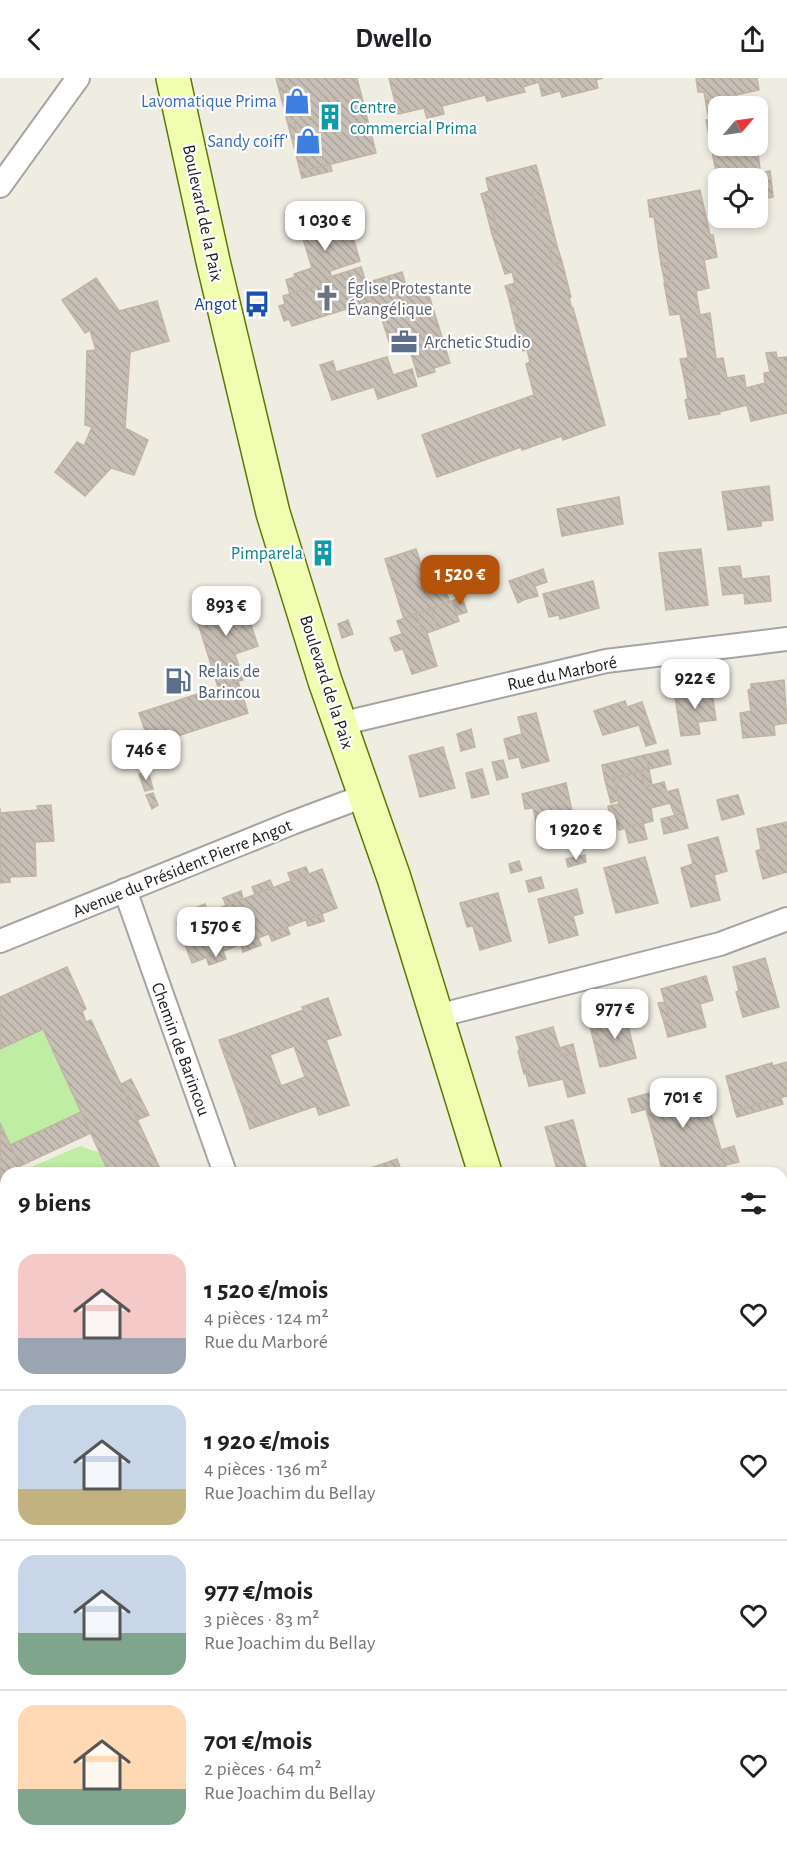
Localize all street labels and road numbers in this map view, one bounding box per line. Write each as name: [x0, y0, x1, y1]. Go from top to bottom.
street label: Boulevard de la Paix: [179, 143, 225, 283]
street label: Boulevard de la Paix: [296, 613, 356, 752]
street label: Rue du Marboré: [506, 654, 619, 694]
street label: Avenue du Président Pierre Angot: [70, 817, 295, 921]
street label: Chemin de Barincou: [148, 980, 213, 1119]

